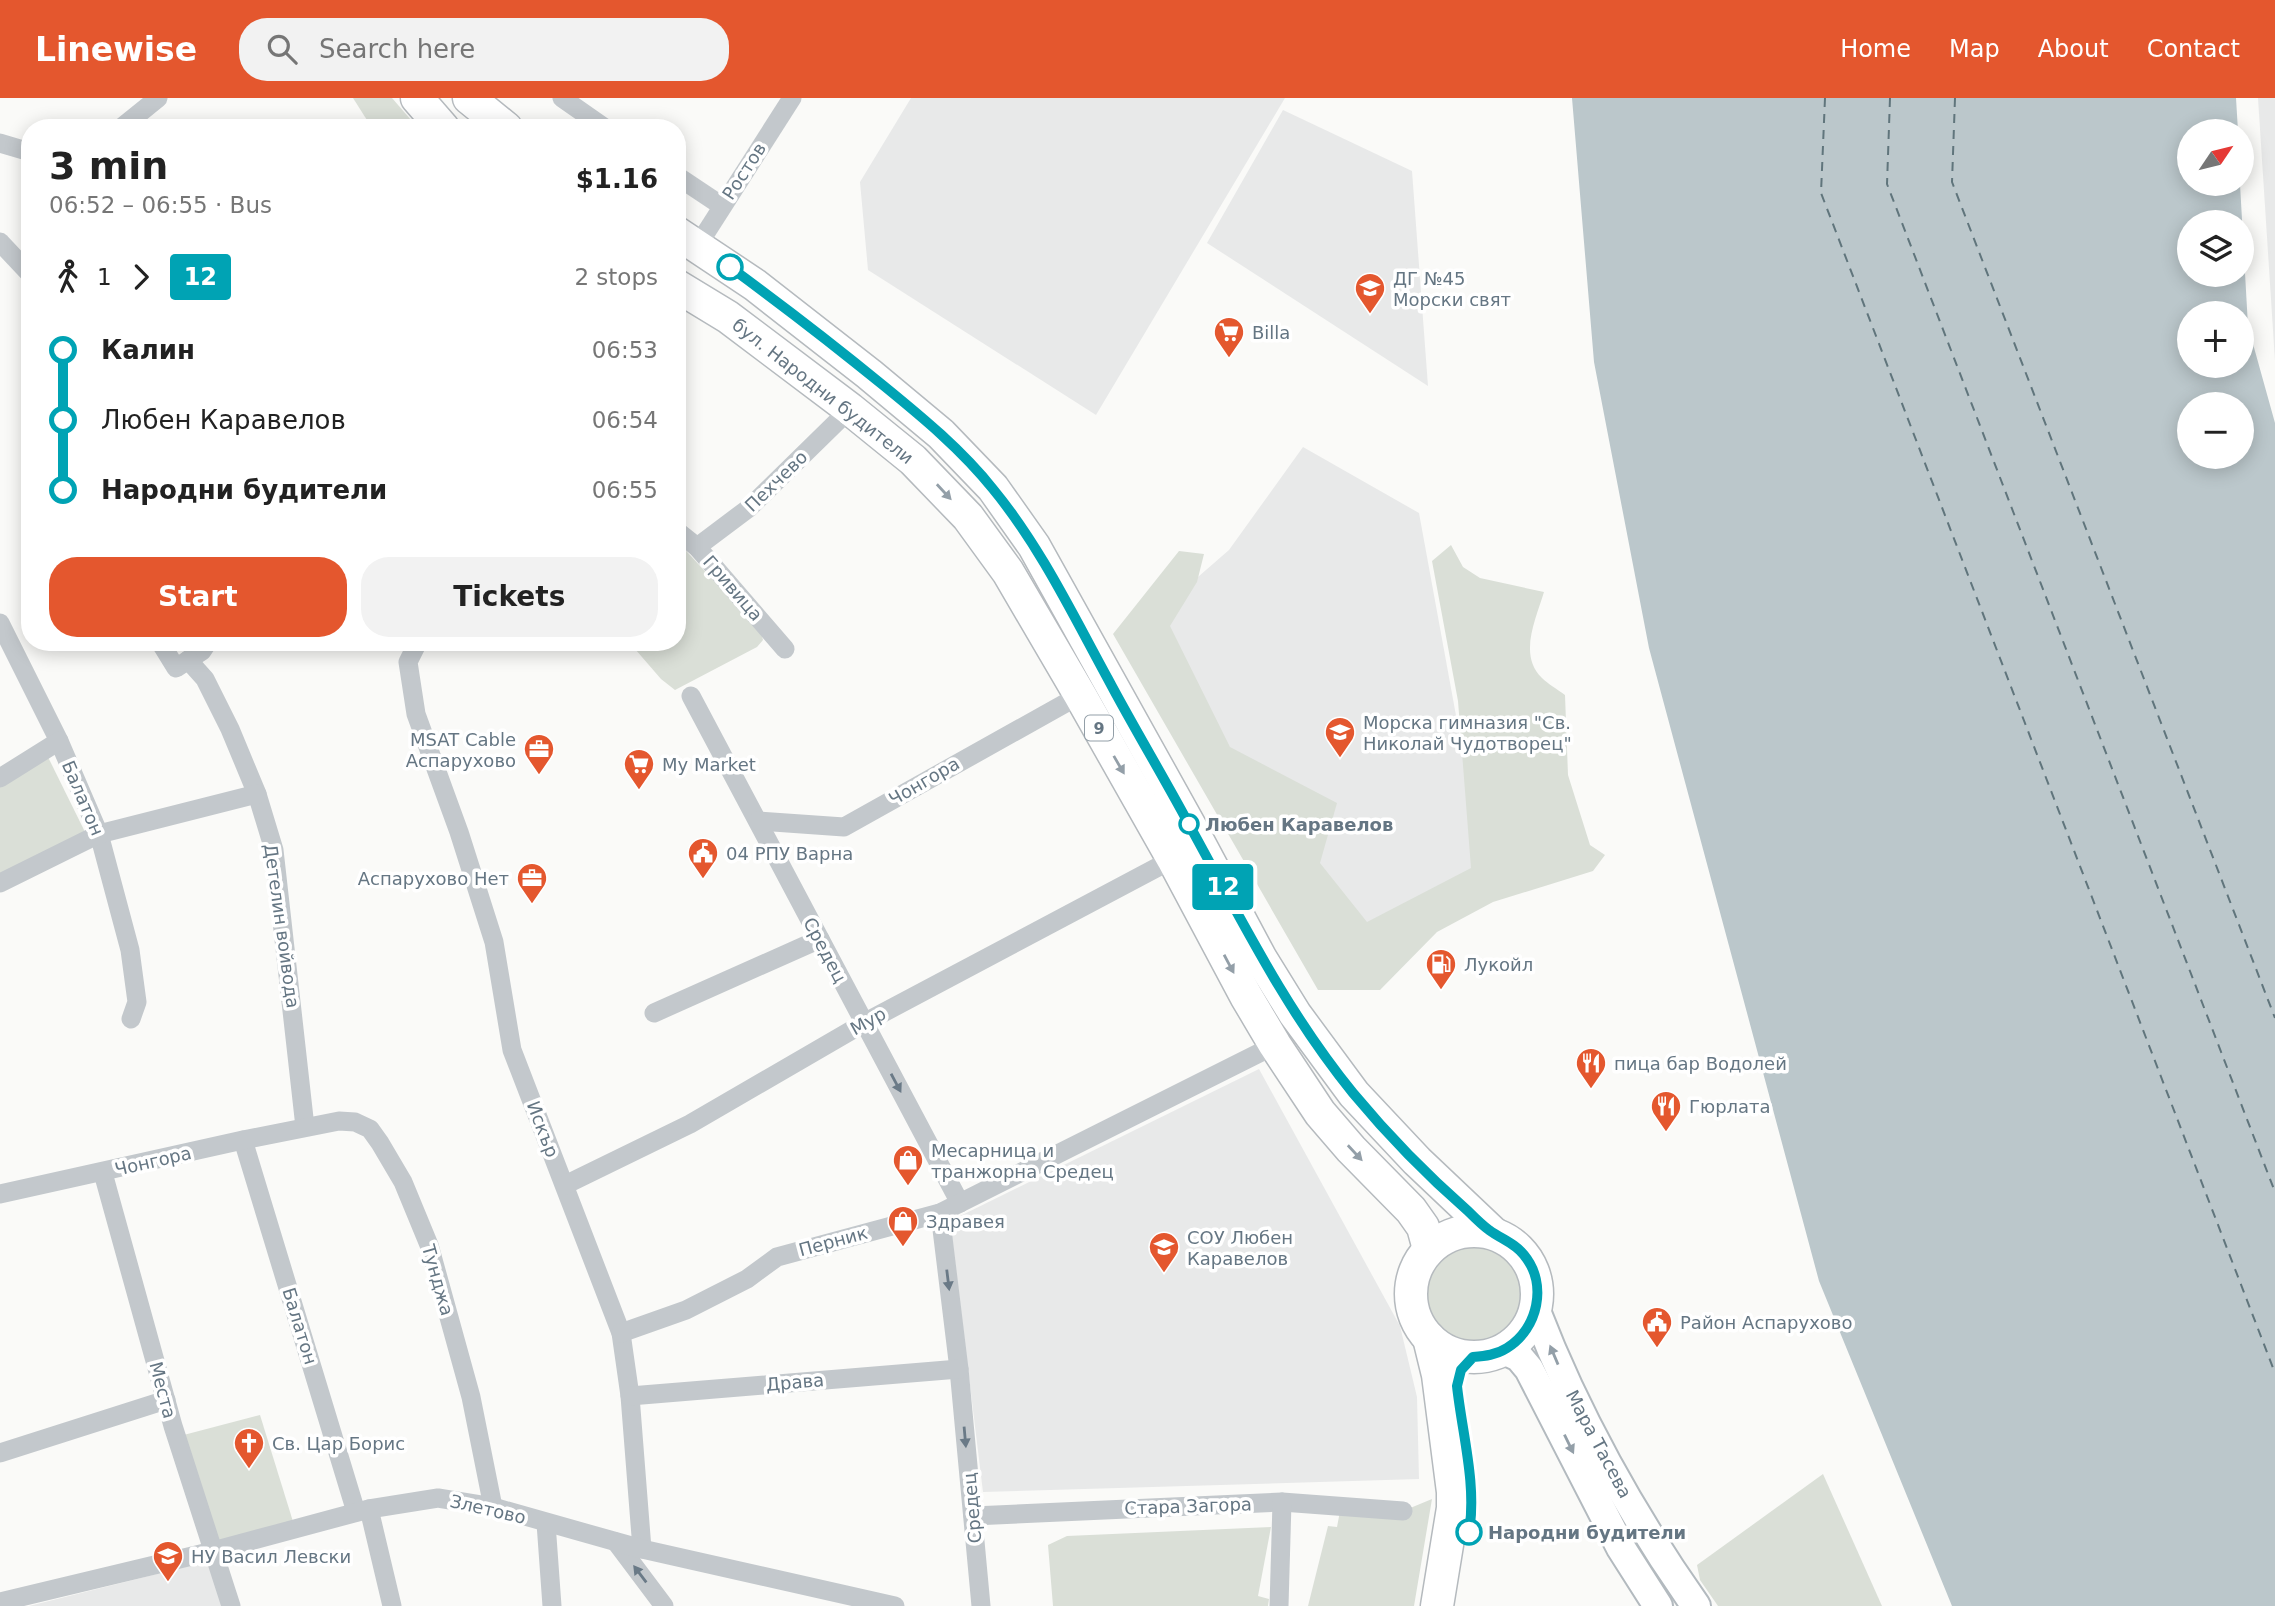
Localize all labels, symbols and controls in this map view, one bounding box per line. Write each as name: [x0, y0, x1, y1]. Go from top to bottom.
search box: [239, 18, 729, 81]
text: Linewise: [35, 30, 197, 69]
icon: search: [263, 30, 301, 68]
text: Search here: [319, 34, 475, 64]
text: Home: [1840, 35, 1911, 63]
text: Map: [1949, 35, 2000, 63]
text: About: [2038, 35, 2109, 63]
text: Contact: [2147, 35, 2240, 63]
north arrow: [2177, 119, 2254, 196]
map controls: [2177, 119, 2254, 469]
street label: Ростов: [718, 138, 770, 204]
text: 3 min: [49, 144, 168, 188]
text: $1.16: [576, 164, 658, 194]
text: 06:52 – 06:55 · Bus: [49, 192, 272, 218]
button: layers: [2177, 210, 2254, 287]
unlabelled marker: [717, 254, 743, 280]
icon: walk: [49, 258, 87, 296]
icon: forward: [122, 258, 160, 296]
text: 12: [184, 263, 217, 291]
text: 1: [97, 264, 112, 290]
text: 2 stops: [574, 264, 658, 290]
place label: ДГ №45 Морски свят: [1393, 268, 1511, 310]
school or university icon: ДГ №45 Морски свят: [1353, 271, 1387, 315]
button: +: [2177, 301, 2254, 378]
street label: бул. Народни будители: [728, 314, 918, 468]
supermarket icon: Billa: [1212, 315, 1246, 359]
place label: Billa: [1252, 322, 1290, 343]
text: Калин: [101, 335, 195, 365]
text: 06:53: [592, 337, 658, 363]
button: −: [2177, 392, 2254, 469]
text: Любен Каравелов: [101, 405, 346, 435]
text: 06:54: [592, 407, 658, 433]
street label: Пехчево: [740, 446, 812, 516]
text: Народни будители: [101, 475, 387, 505]
text: 06:55: [592, 477, 658, 503]
one-way arrow: [935, 483, 951, 500]
street label: Гривица: [699, 551, 767, 625]
button: Start: [49, 557, 347, 637]
button: Tickets: [361, 557, 658, 637]
place label: Морска гимназия "Св. Николай Чудотворец": [1363, 712, 1572, 754]
school or university icon: Морска гимназия "Св. Николай Чудотворец": [1323, 715, 1357, 759]
road number: 9: [1085, 716, 1113, 740]
place label: MSAT Cable Аспарухово: [406, 729, 516, 771]
office icon: MSAT Cable Аспарухово: [522, 732, 556, 776]
supermarket icon: My Market: [622, 747, 656, 791]
street label: Чонгора: [885, 752, 963, 810]
place label: My Market: [662, 754, 756, 775]
one-way arrow: [1113, 755, 1125, 774]
street label: Балатон: [58, 757, 108, 839]
marker: Любен Каравелов: [1179, 814, 1199, 834]
place label: Любен Каравелов: [1205, 814, 1393, 835]
public building icon: 04 РПУ Варна: [686, 836, 720, 880]
street label: Детелин войвода: [260, 842, 304, 1010]
place label: 04 РПУ Варна: [726, 843, 853, 864]
office icon: Аспарухово Нет: [515, 861, 549, 905]
line badge: 12: [1192, 864, 1254, 910]
place label: Аспарухово Нет: [358, 868, 509, 889]
text: 12: [1206, 873, 1240, 901]
street label: Средец: [799, 914, 851, 986]
fuel station icon: Лукойл: [1424, 947, 1458, 991]
one-way arrow: [1223, 954, 1235, 974]
place label: Лукойл: [1464, 954, 1533, 975]
street label: Мур: [846, 1003, 890, 1039]
restaurant icon: пица бар Водолей: [1574, 1046, 1608, 1090]
place label: пица бар Водолей: [1614, 1053, 1787, 1074]
one-way arrow: [890, 1073, 902, 1093]
restaurant icon: Гюрлата: [1649, 1089, 1683, 1133]
place label: Гюрлата: [1689, 1096, 1771, 1117]
street label: Искър: [523, 1098, 563, 1160]
place label: Месарница и транжорна Средец: [931, 1140, 1114, 1182]
street label: Чонгора: [113, 1142, 193, 1180]
shop icon: Месарница и транжорна Средец: [891, 1143, 925, 1187]
one-way arrow: [1346, 1144, 1362, 1161]
shop icon: Здравея: [886, 1204, 920, 1248]
place label: Здравея: [926, 1211, 1005, 1232]
street label: Перник: [796, 1222, 870, 1260]
place label: СОУ Любен Каравелов: [1187, 1227, 1293, 1269]
school or university icon: СОУ Любен Каравелов: [1147, 1230, 1181, 1274]
street label: Тунджа: [418, 1241, 458, 1318]
one-way arrow: [943, 1270, 954, 1292]
street label: Балатон: [278, 1285, 322, 1367]
public building icon: Район Аспарухово: [1640, 1305, 1674, 1349]
place label: Район Аспарухово: [1680, 1312, 1852, 1333]
one-way arrow: [1548, 1345, 1559, 1366]
street label: Места: [145, 1359, 181, 1421]
street label: Драва: [765, 1369, 825, 1395]
street label: Мара Тасева: [1562, 1386, 1636, 1502]
church icon: Св. Цар Борис: [232, 1426, 266, 1470]
one-way arrow: [960, 1426, 971, 1448]
place label: Св. Цар Борис: [272, 1433, 405, 1454]
one-way arrow: [1563, 1434, 1575, 1454]
street label: Средец: [958, 1472, 986, 1544]
street label: Злетово: [448, 1490, 528, 1528]
street label: Стара Загора: [1124, 1493, 1252, 1519]
marker: Народни будители: [1456, 1519, 1482, 1545]
place label: Народни будители: [1488, 1522, 1686, 1543]
school or university icon: НУ Васил Левски: [151, 1539, 185, 1583]
place label: НУ Васил Левски: [191, 1546, 351, 1567]
one-way arrow: [634, 1565, 648, 1583]

